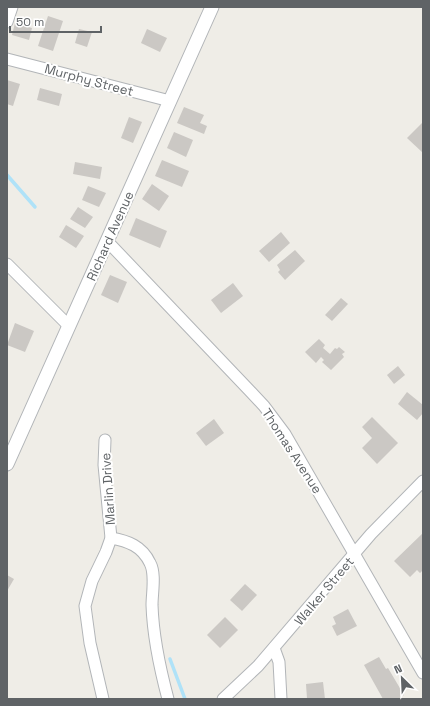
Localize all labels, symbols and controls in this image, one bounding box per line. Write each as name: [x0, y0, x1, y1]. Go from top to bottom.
scale bar: [10, 8, 101, 34]
text: 50 m: [16, 14, 44, 30]
street label: Murphy Street: [43, 60, 135, 100]
street label: Richard Avenue: [83, 188, 137, 284]
street label: Thomas Avenue: [258, 405, 326, 497]
street label: Marlin Drive: [97, 452, 119, 526]
street label: Walker Street: [290, 553, 358, 629]
north arrow: [382, 658, 422, 698]
text: N: [392, 661, 404, 677]

